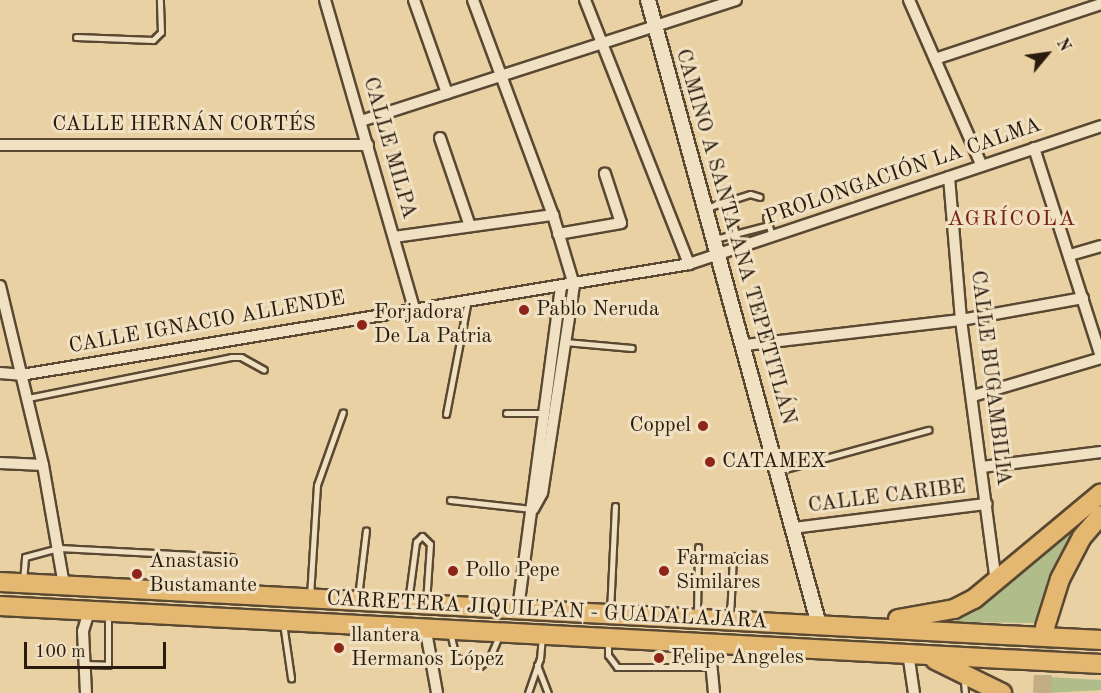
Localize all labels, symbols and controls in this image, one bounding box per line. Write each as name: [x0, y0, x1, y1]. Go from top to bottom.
north arrow: [1017, 24, 1077, 84]
text: N: [1053, 36, 1073, 54]
street label: CAMINO A SANTA ANA TEPETITLÁN: [669, 46, 801, 428]
street label: CALLE MILPA: [357, 74, 421, 222]
street label: CALLE HERNÁN CORTÉS: [52, 112, 316, 138]
street label: PROLONGACIÓN LA CALMA: [762, 113, 1044, 231]
district label: AGRÍCOLA: [947, 207, 1077, 233]
street label: CALLE BUGAMBILIA: [964, 269, 1016, 487]
street label: CALLE IGNACIO ALLENDE: [67, 286, 347, 360]
place label: Pablo Neruda: [536, 297, 659, 323]
place label: Forjadora De La Patria: [374, 300, 492, 350]
marker: Pablo Neruda: [517, 303, 531, 317]
marker: Forjadora De La Patria: [355, 318, 369, 332]
place label: Coppel: [629, 413, 691, 439]
marker: Coppel: [696, 419, 710, 433]
place label: CATAMEX: [722, 449, 826, 475]
marker: CATAMEX: [703, 455, 717, 469]
street label: CALLE CARIBE: [807, 475, 967, 519]
place label: Farmacias Similares: [676, 546, 769, 596]
place label: Anastasio Bustamante: [149, 549, 257, 599]
place label: Pollo Pepe: [465, 558, 560, 584]
marker: Pollo Pepe: [446, 564, 460, 578]
marker: Farmacias Similares: [657, 564, 671, 578]
marker: Anastasio Bustamante: [130, 567, 144, 581]
street label: CARRETERA JIQUILPAN - GUADALAJARA: [326, 587, 768, 635]
place label: llantera Hermanos López: [351, 623, 504, 673]
scale bar: [27, 630, 170, 668]
marker: llantera Hermanos López: [332, 641, 346, 655]
text: 100 m: [35, 643, 86, 661]
place label: Felipe Angeles: [671, 645, 804, 671]
marker: Felipe Angeles: [652, 651, 666, 665]

